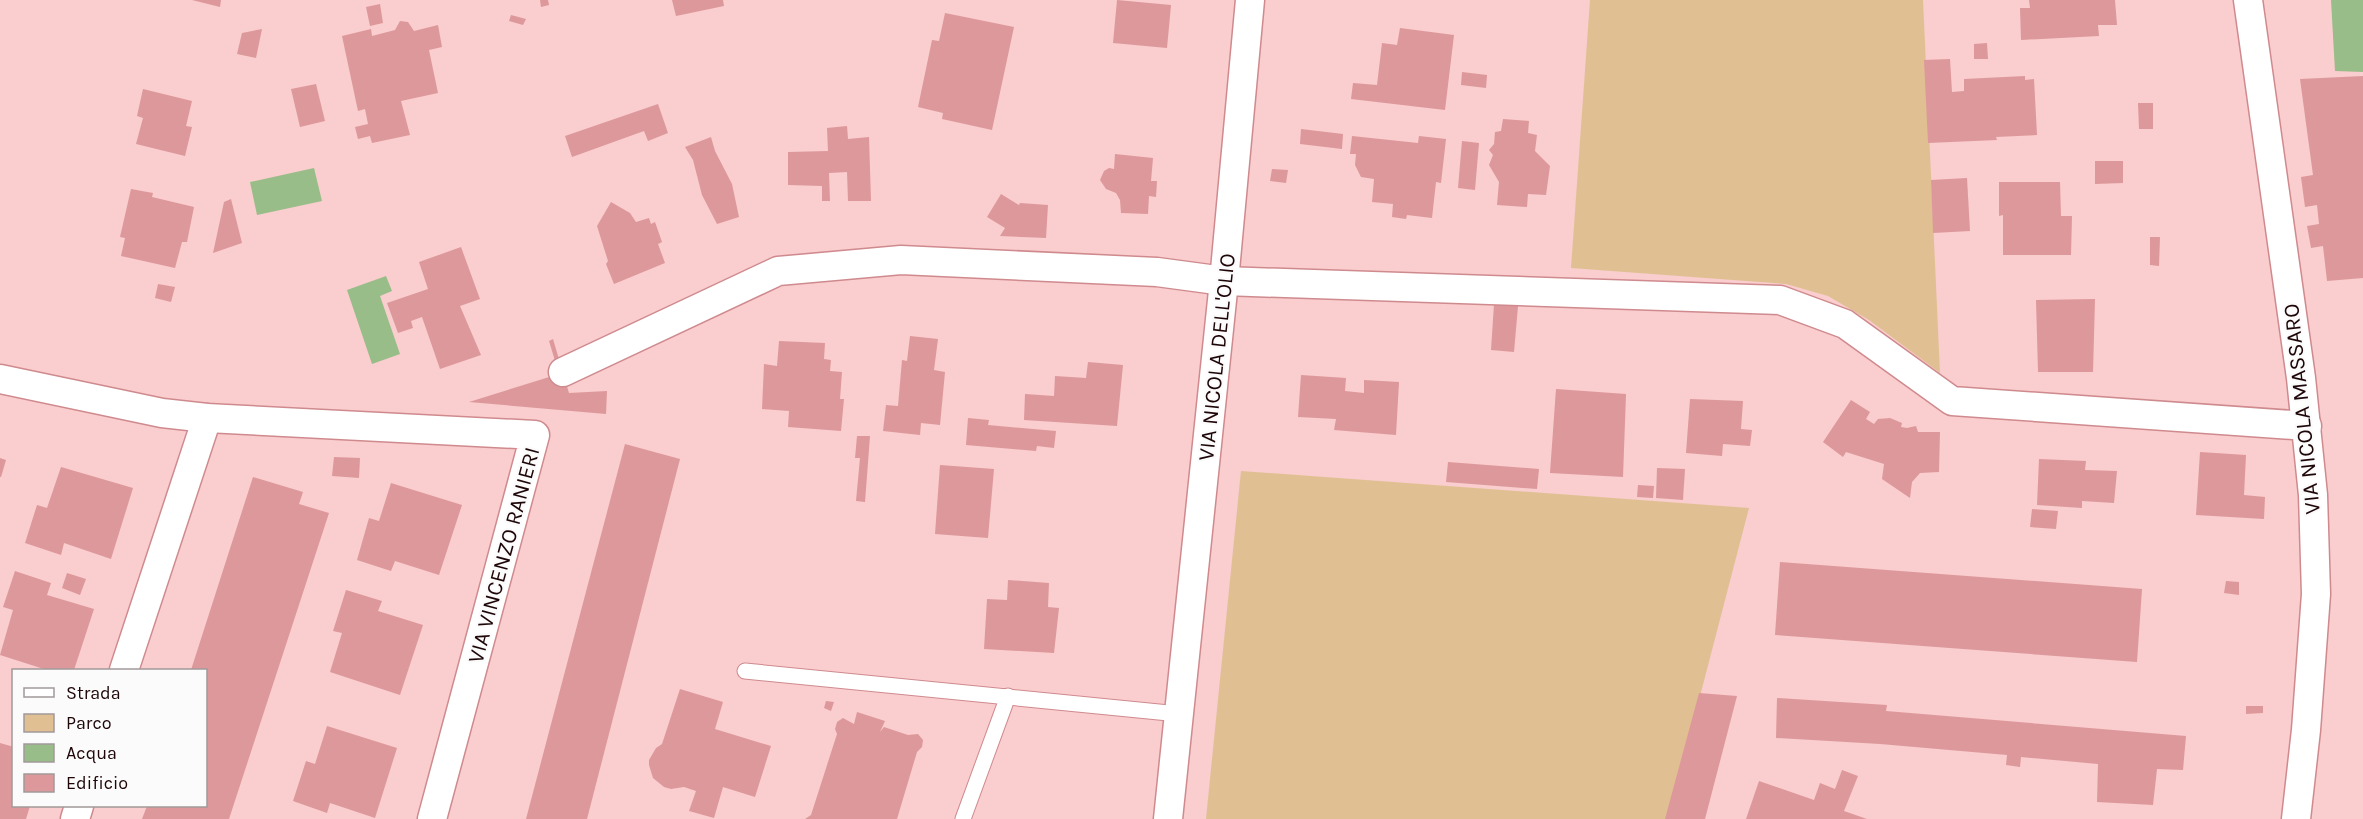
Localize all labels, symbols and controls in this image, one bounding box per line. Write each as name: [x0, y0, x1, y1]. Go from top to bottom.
street label: VIA NICOLA DELL'OLIO: [1193, 252, 1241, 462]
street label: VIA NICOLA MASSARO: [2278, 302, 2326, 515]
street label: VIA VINCENZO RANIERI: [463, 444, 545, 666]
legend: [12, 669, 207, 807]
text: Strada: [66, 682, 121, 704]
text: Parco: [66, 712, 112, 734]
text: Acqua: [66, 742, 117, 764]
text: Edificio: [66, 772, 128, 794]

